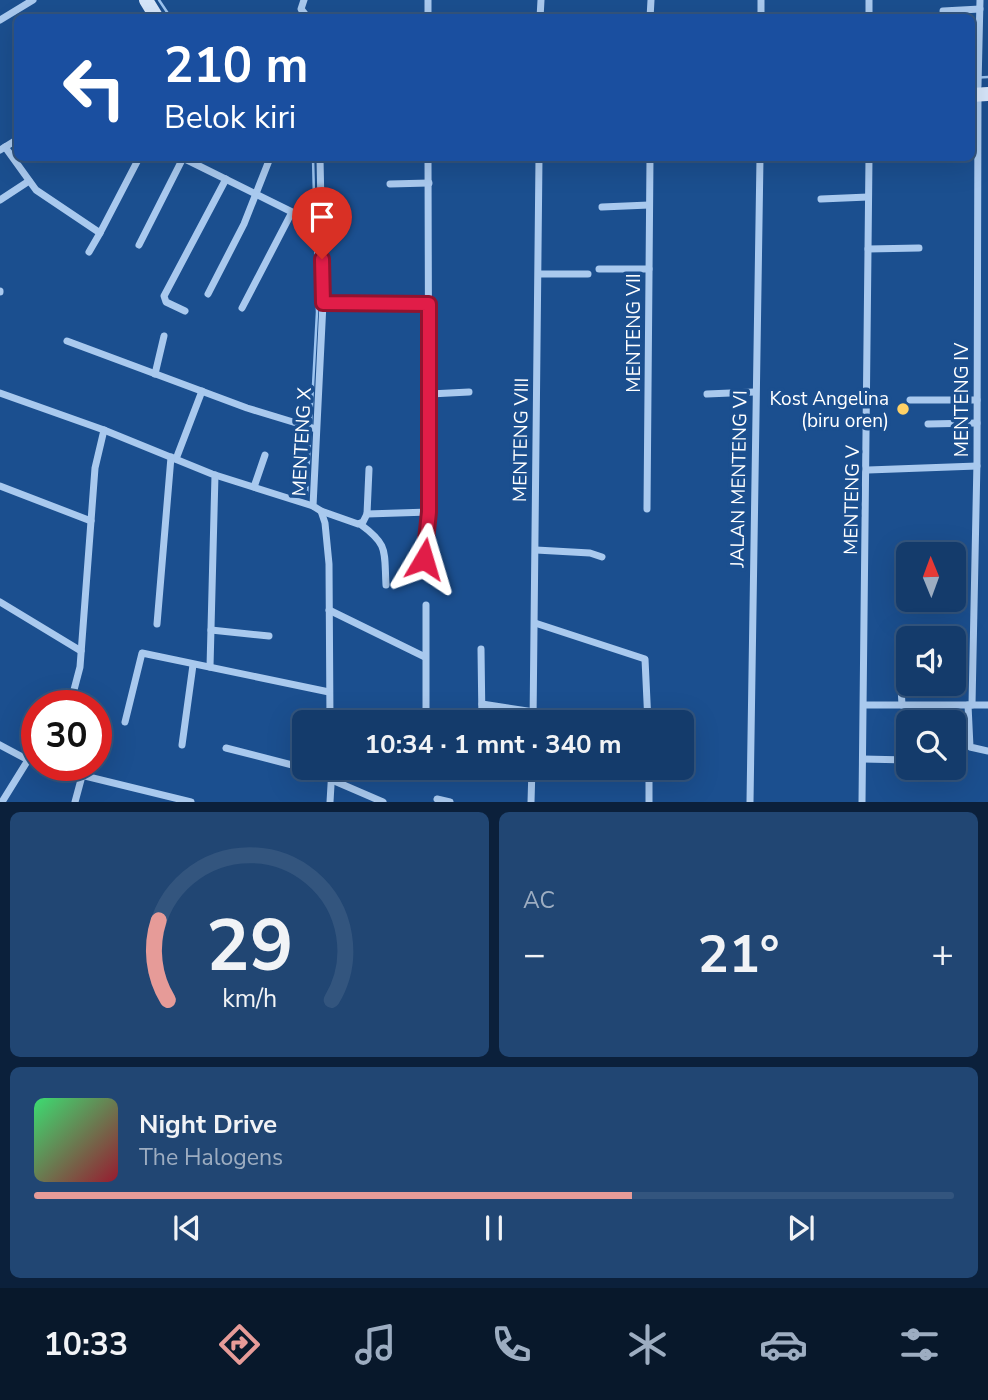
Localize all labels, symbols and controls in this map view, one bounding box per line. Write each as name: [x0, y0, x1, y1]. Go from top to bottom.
text: 210 m: [164, 32, 308, 99]
icon: left: [49, 42, 140, 133]
text: Belok kiri: [164, 96, 296, 139]
pin: [292, 187, 352, 259]
icon: arrive: [303, 198, 341, 236]
street label: MENTENG VII: [621, 273, 647, 393]
street label: MENTENG IV: [949, 342, 975, 457]
street label: MENTENG VIII: [507, 378, 535, 502]
street label: MENTENG X: [286, 386, 318, 497]
place label: Kost Angelina (biru oren): [769, 386, 889, 434]
street label: JALAN MENTENG VI: [724, 390, 754, 569]
marker: Kost Angelina (biru oren): [895, 401, 911, 417]
street label: MENTENG V: [838, 444, 866, 555]
position arrow: [387, 522, 461, 596]
north arrow: [896, 542, 966, 612]
map controls: [896, 542, 966, 780]
button: sound: [896, 626, 966, 696]
speed limit sign: 30: [21, 690, 112, 781]
button: search: [896, 710, 966, 780]
text: 10:34 · 1 mnt · 340 m: [364, 727, 622, 762]
text: AC: [523, 885, 555, 916]
text: 29: [206, 897, 293, 997]
text: 21°: [697, 919, 780, 990]
text: −: [523, 929, 546, 980]
text: +: [931, 929, 954, 980]
text: km/h: [222, 982, 277, 1016]
text: Night Drive: [139, 1107, 277, 1142]
text: The Halogens: [139, 1142, 283, 1173]
icon: previous: [168, 1209, 206, 1247]
icon: pause: [475, 1209, 513, 1247]
icon: next: [782, 1209, 820, 1247]
icon: directions: [215, 1320, 264, 1369]
icon: music: [351, 1320, 400, 1369]
icon: phone: [487, 1320, 536, 1369]
icon: climate: [623, 1320, 672, 1369]
icon: car: [759, 1320, 808, 1369]
icon: filters: [895, 1320, 944, 1369]
text: 10:33: [44, 1323, 128, 1366]

